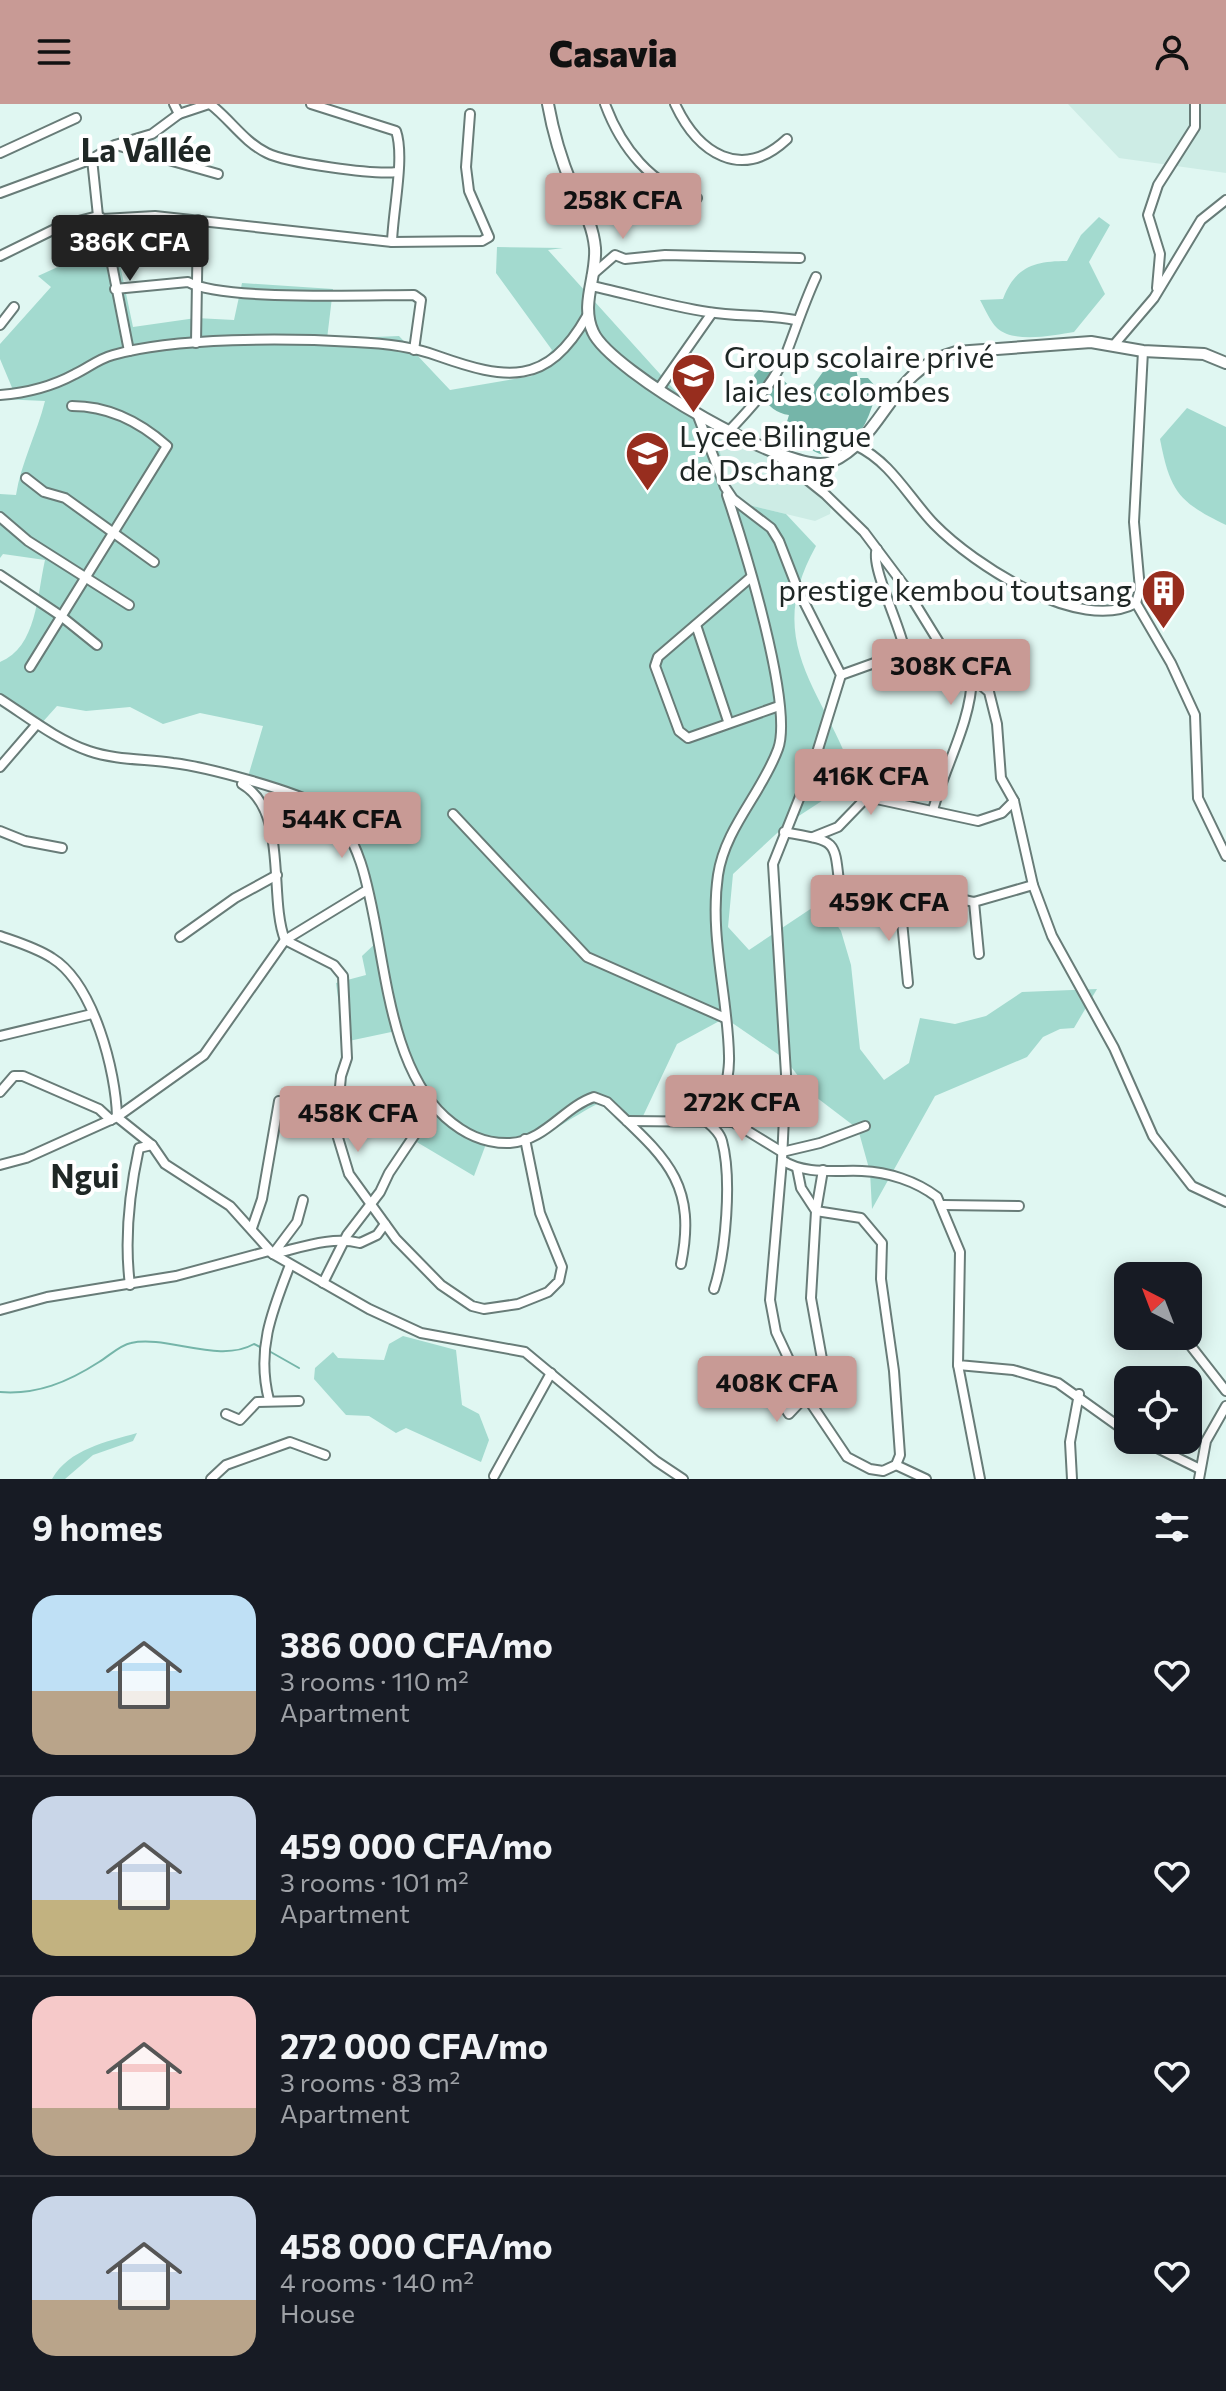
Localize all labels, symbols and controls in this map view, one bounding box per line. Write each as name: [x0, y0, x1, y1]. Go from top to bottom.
icon: menu: [32, 30, 76, 74]
text: Casavia: [549, 30, 677, 74]
icon: person: [1150, 30, 1194, 74]
district label: La Vallée: [81, 129, 211, 169]
pin: 258K CFA: [540, 173, 706, 241]
text: 258K CFA: [563, 183, 683, 214]
pin: 386K CFA: [47, 215, 213, 283]
text: 386K CFA: [70, 225, 190, 256]
place label: Group scolaire privé laic les colombes: [724, 337, 994, 408]
school or university icon: Group scolaire privé laic les colombes: [669, 351, 717, 414]
place label: Lycee Bilingue de Dschang: [679, 416, 871, 487]
school or university icon: Lycee Bilingue de Dschang: [624, 430, 672, 493]
building icon: prestige kembou toutsang: [1139, 567, 1187, 630]
place label: prestige kembou toutsang: [778, 570, 1132, 607]
pin: 308K CFA: [868, 639, 1034, 707]
text: 308K CFA: [890, 649, 1012, 680]
pin: 416K CFA: [788, 749, 954, 817]
text: 416K CFA: [813, 759, 929, 790]
pin: 544K CFA: [259, 792, 425, 860]
text: 544K CFA: [282, 802, 402, 833]
pin: 459K CFA: [806, 875, 972, 943]
text: 459K CFA: [829, 885, 949, 916]
pin: 272K CFA: [659, 1075, 825, 1143]
text: 272K CFA: [683, 1085, 801, 1116]
pin: 458K CFA: [275, 1086, 441, 1154]
text: 458K CFA: [298, 1096, 418, 1127]
district label: Ngui: [51, 1155, 119, 1195]
north arrow: [1114, 1262, 1202, 1350]
map controls: [1114, 1262, 1202, 1454]
pin: 408K CFA: [694, 1356, 860, 1424]
text: 408K CFA: [716, 1366, 838, 1397]
button: locate: [1114, 1366, 1202, 1454]
icon: filters: [1150, 1505, 1194, 1549]
text: 9 homes: [32, 1506, 163, 1548]
text: 386 000 CFA/mo: [280, 1623, 553, 1665]
icon: home: [96, 1627, 192, 1723]
icon: heart: [1150, 1653, 1194, 1697]
text: 3 rooms · 110 m²: [280, 1665, 469, 1696]
text: Apartment: [280, 1696, 410, 1727]
text: 459 000 CFA/mo: [280, 1824, 553, 1866]
icon: home: [96, 1828, 192, 1924]
icon: heart: [1150, 1854, 1194, 1898]
text: 3 rooms · 101 m²: [280, 1866, 469, 1897]
text: Apartment: [280, 1897, 410, 1928]
text: 272 000 CFA/mo: [280, 2024, 548, 2066]
icon: home: [96, 2028, 192, 2124]
icon: heart: [1150, 2054, 1194, 2098]
text: 3 rooms · 83 m²: [280, 2066, 460, 2097]
text: Apartment: [280, 2097, 410, 2128]
text: 458 000 CFA/mo: [280, 2224, 553, 2266]
icon: home: [96, 2228, 192, 2324]
icon: heart: [1150, 2254, 1194, 2298]
text: 4 rooms · 140 m²: [280, 2266, 474, 2297]
text: House: [280, 2297, 355, 2328]

